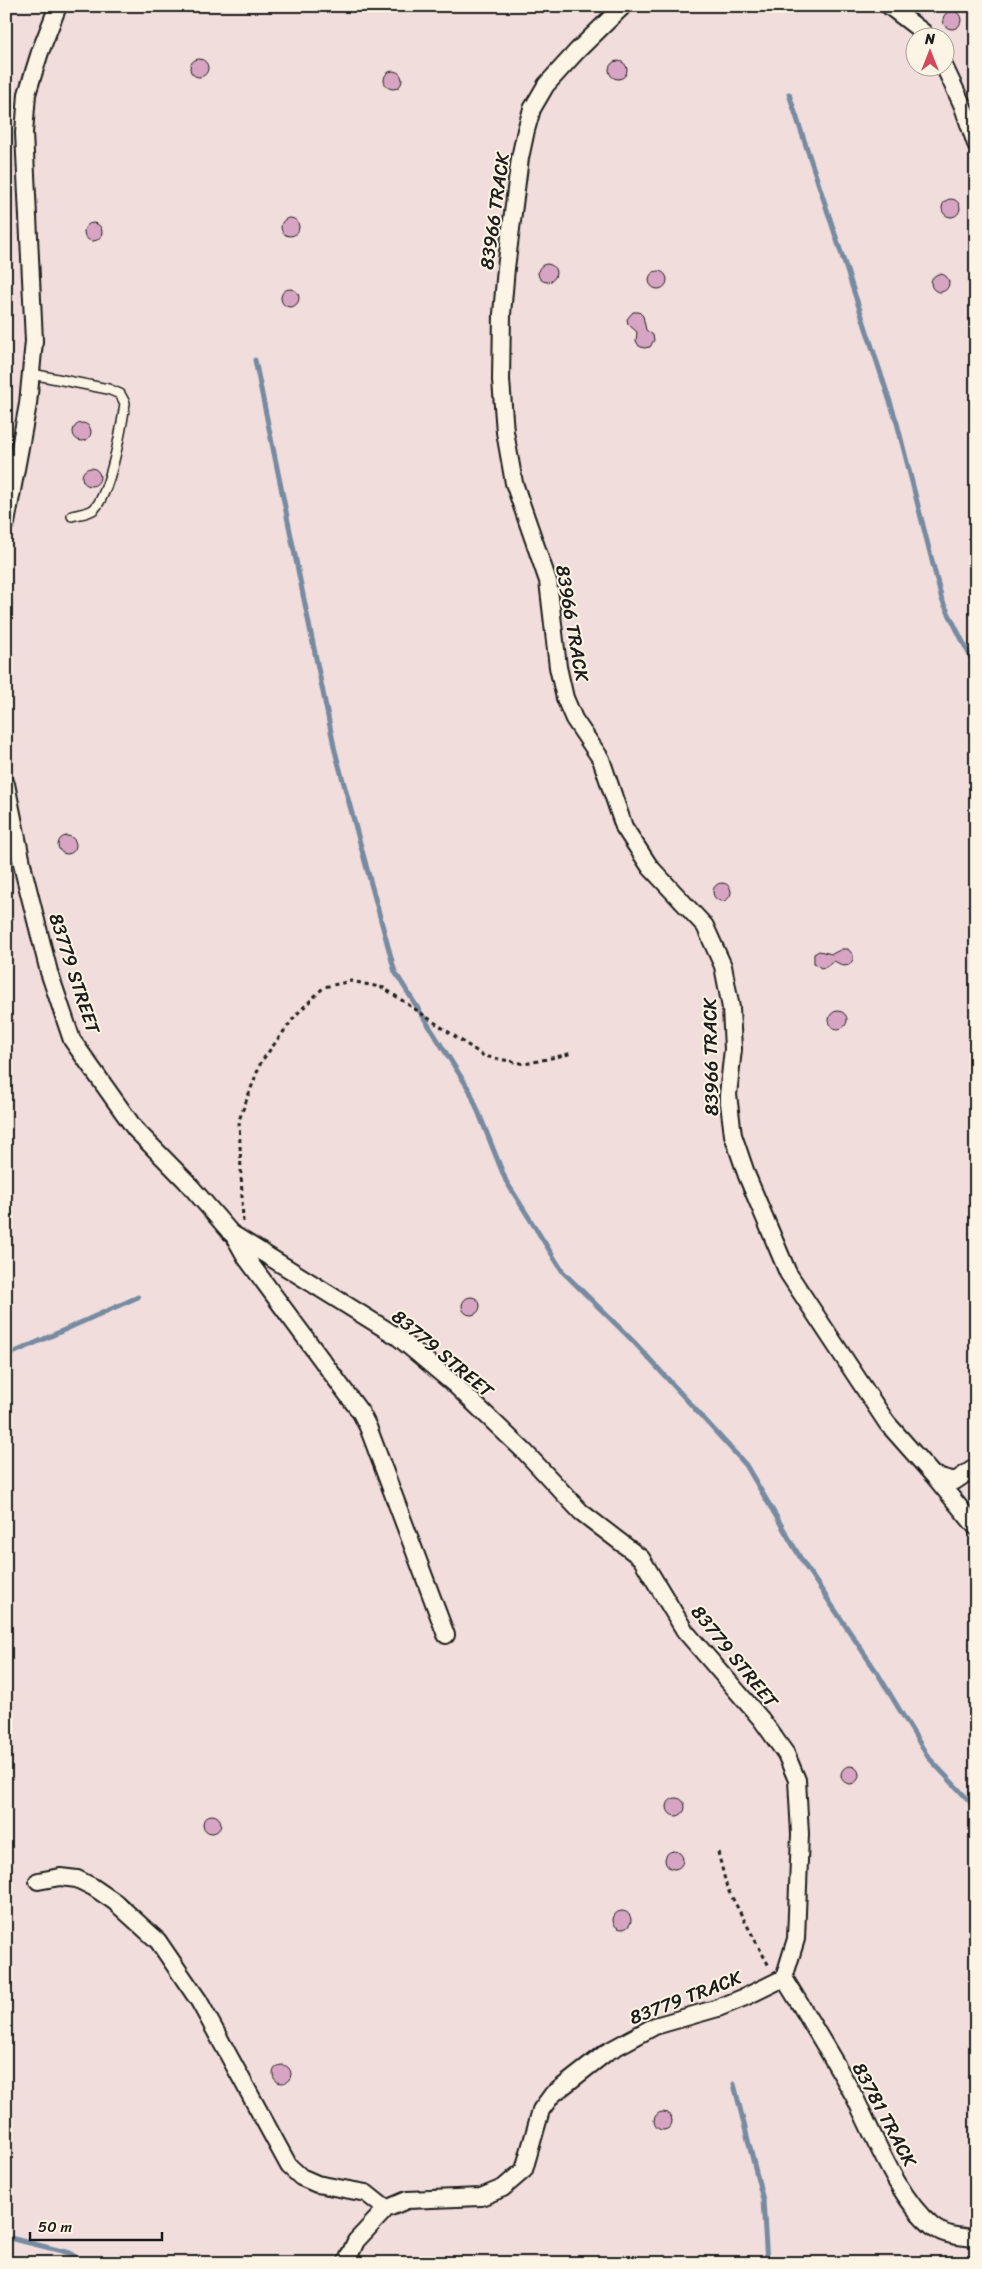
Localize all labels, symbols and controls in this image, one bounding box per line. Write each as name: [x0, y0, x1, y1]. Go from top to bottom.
text: N: [924, 27, 935, 52]
north arrow: [904, 28, 954, 78]
street label: 83966 TRACK: [470, 149, 519, 272]
street label: 83966 TRACK: [546, 562, 599, 685]
street label: 83779 STREET: [39, 909, 110, 1039]
street label: 83966 TRACK: [693, 996, 728, 1116]
street label: 83779 STREET: [384, 1301, 502, 1407]
street label: 83779 STREET: [682, 1597, 788, 1716]
street label: 83779 TRACK: [624, 1960, 747, 2034]
street label: 83781 TRACK: [843, 2056, 927, 2174]
scale bar: [30, 2209, 162, 2241]
text: 50 m: [38, 2214, 73, 2240]

